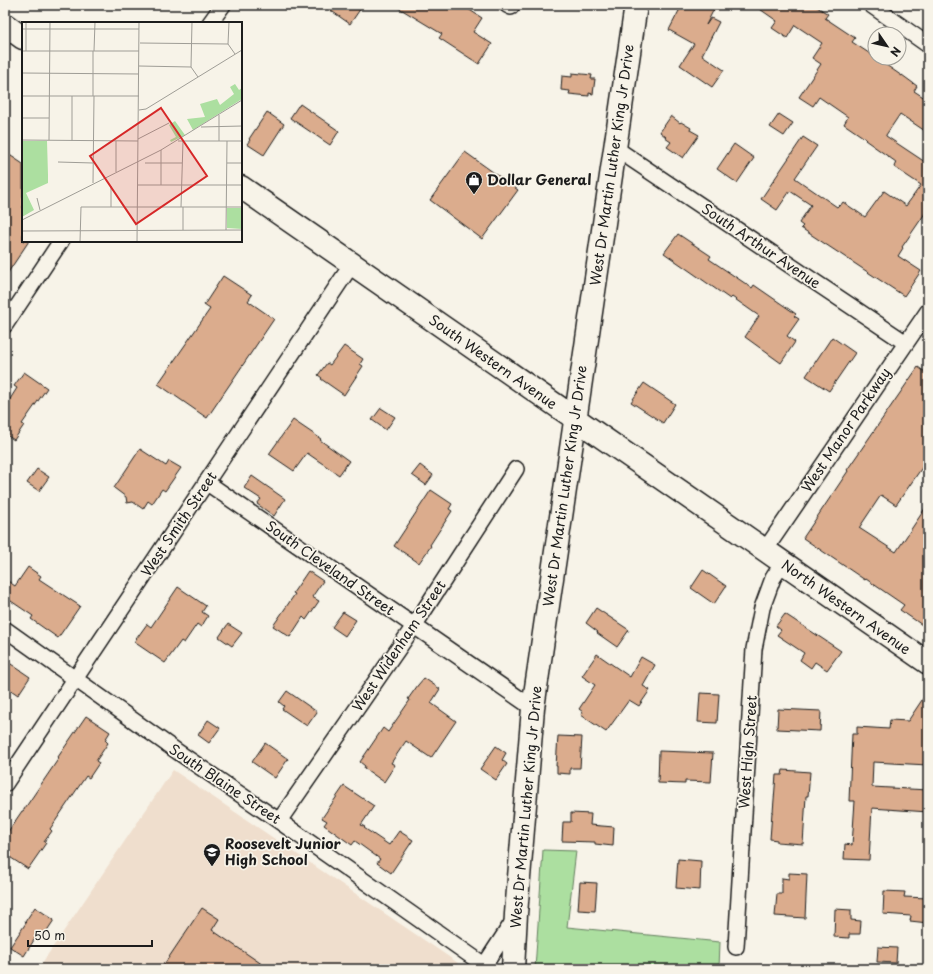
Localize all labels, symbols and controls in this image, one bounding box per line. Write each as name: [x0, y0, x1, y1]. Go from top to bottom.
inset map: [22, 22, 242, 242]
north arrow: [867, 26, 907, 66]
street label: West Dr Martin Luther King Jr Drive: [584, 43, 639, 287]
text: N: [886, 44, 905, 60]
place label: Dollar General: [487, 169, 591, 190]
shop icon: Dollar General: [464, 170, 484, 195]
street label: South Arthur Avenue: [698, 198, 825, 293]
street label: South Western Avenue: [425, 309, 562, 414]
street label: West Manor Parkway: [796, 363, 895, 496]
street label: West Dr Martin Luther King Jr Drive: [537, 364, 592, 608]
street label: West Smith Street: [136, 467, 222, 580]
street label: South Cleveland Street: [262, 515, 399, 620]
street label: North Western Avenue: [777, 554, 915, 659]
street label: West Widenham Street: [347, 576, 451, 716]
street label: West Dr Martin Luther King Jr Drive: [504, 685, 547, 929]
street label: West High Street: [733, 694, 762, 809]
street label: South Blaine Street: [165, 738, 286, 829]
place label: Roosevelt Junior High School: [225, 833, 341, 870]
school or university icon: Roosevelt Junior High School: [202, 842, 222, 867]
scale bar: [28, 922, 152, 948]
text: 50 m: [34, 926, 65, 944]

